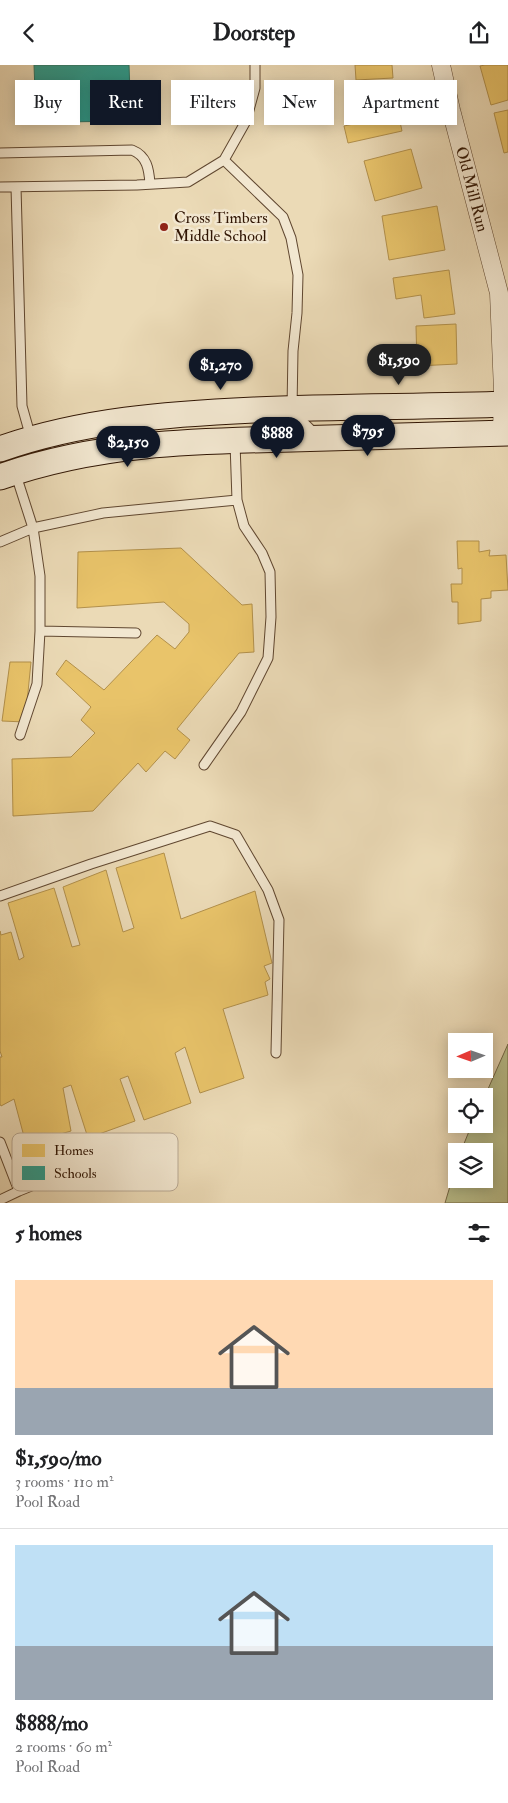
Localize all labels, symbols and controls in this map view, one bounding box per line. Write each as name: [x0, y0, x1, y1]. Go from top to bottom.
icon: back: [15, 19, 43, 47]
text: Doorstep: [213, 19, 295, 47]
icon: share: [465, 19, 493, 47]
chip: Buy: [15, 80, 80, 125]
chip: Rent: [90, 80, 161, 125]
chip: Filters: [171, 80, 254, 125]
chip: New: [264, 80, 334, 125]
chip: Apartment: [344, 80, 457, 125]
street label: Old Mill Run: [451, 144, 493, 234]
place label: Cross Timbers Middle School: [174, 208, 268, 246]
marker: Cross Timbers Middle School: [158, 221, 170, 233]
pin: $1,590: [358, 343, 440, 386]
pin: $1,270: [180, 349, 262, 391]
text: $1,590: [378, 350, 420, 370]
text: $1,270: [200, 355, 242, 375]
pin: $795: [338, 415, 398, 457]
pin: $888: [247, 417, 307, 459]
text: $795: [352, 421, 384, 441]
text: $888: [261, 423, 293, 443]
pin: $2,150: [87, 425, 169, 468]
text: $2,150: [107, 432, 149, 452]
north arrow: [448, 1033, 492, 1077]
map controls: [448, 1033, 493, 1188]
button: locate: [448, 1088, 493, 1133]
legend: [12, 1133, 178, 1191]
text: Homes: [54, 1142, 94, 1159]
button: layers: [448, 1143, 493, 1188]
text: Schools: [54, 1165, 97, 1182]
icon: filters: [465, 1219, 493, 1247]
text: 5 homes: [15, 1220, 82, 1247]
icon: home: [209, 1312, 299, 1402]
text: $1,590/mo: [15, 1445, 102, 1472]
text: 3 rooms · 110 m²: [15, 1472, 113, 1492]
text: Pool Road: [15, 1492, 80, 1512]
icon: home: [209, 1578, 299, 1668]
text: $888/mo: [15, 1710, 88, 1737]
text: 2 rooms · 60 m²: [15, 1737, 112, 1757]
text: Pool Road: [15, 1757, 80, 1777]

